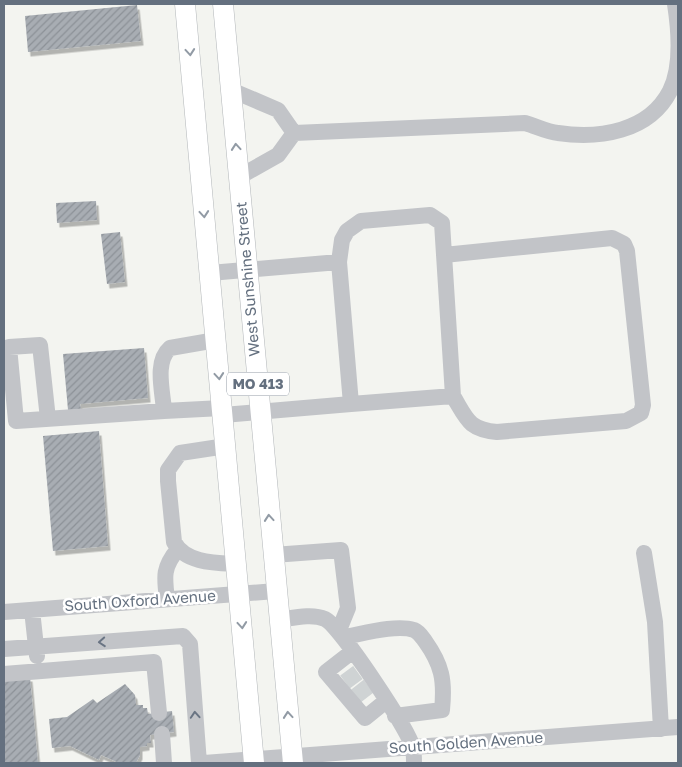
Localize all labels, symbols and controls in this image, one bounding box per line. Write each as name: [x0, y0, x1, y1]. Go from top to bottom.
one-way arrow: [184, 49, 195, 57]
one-way arrow: [231, 143, 242, 151]
street label: West Sunshine Street: [231, 201, 263, 357]
one-way arrow: [199, 210, 210, 218]
one-way arrow: [213, 372, 224, 380]
road number: MO 413: [227, 372, 289, 396]
one-way arrow: [264, 514, 275, 522]
street label: South Oxford Avenue: [64, 586, 217, 614]
one-way arrow: [236, 621, 247, 629]
one-way arrow: [98, 636, 106, 647]
one-way arrow: [190, 710, 201, 718]
one-way arrow: [283, 710, 294, 718]
street label: South Golden Avenue: [388, 728, 544, 756]

